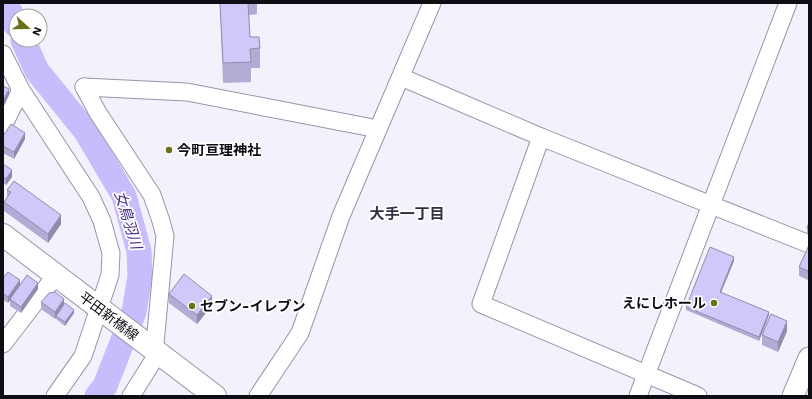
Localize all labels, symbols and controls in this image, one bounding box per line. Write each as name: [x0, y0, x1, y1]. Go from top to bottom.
north arrow: [8, 8, 48, 48]
text: N: [29, 25, 44, 38]
place label: 今町亘理神社: [177, 142, 261, 158]
marker: 今町亘理神社: [164, 145, 174, 155]
water label: 女鳥羽川: [111, 189, 146, 253]
district label: 大手一丁目: [369, 205, 445, 223]
street label: 平田新橋線: [76, 289, 142, 343]
place label: えにしホール: [622, 295, 706, 311]
place label: セブン-イレブン: [200, 298, 305, 314]
marker: えにしホール: [709, 298, 719, 308]
marker: セブン-イレブン: [187, 301, 197, 311]

